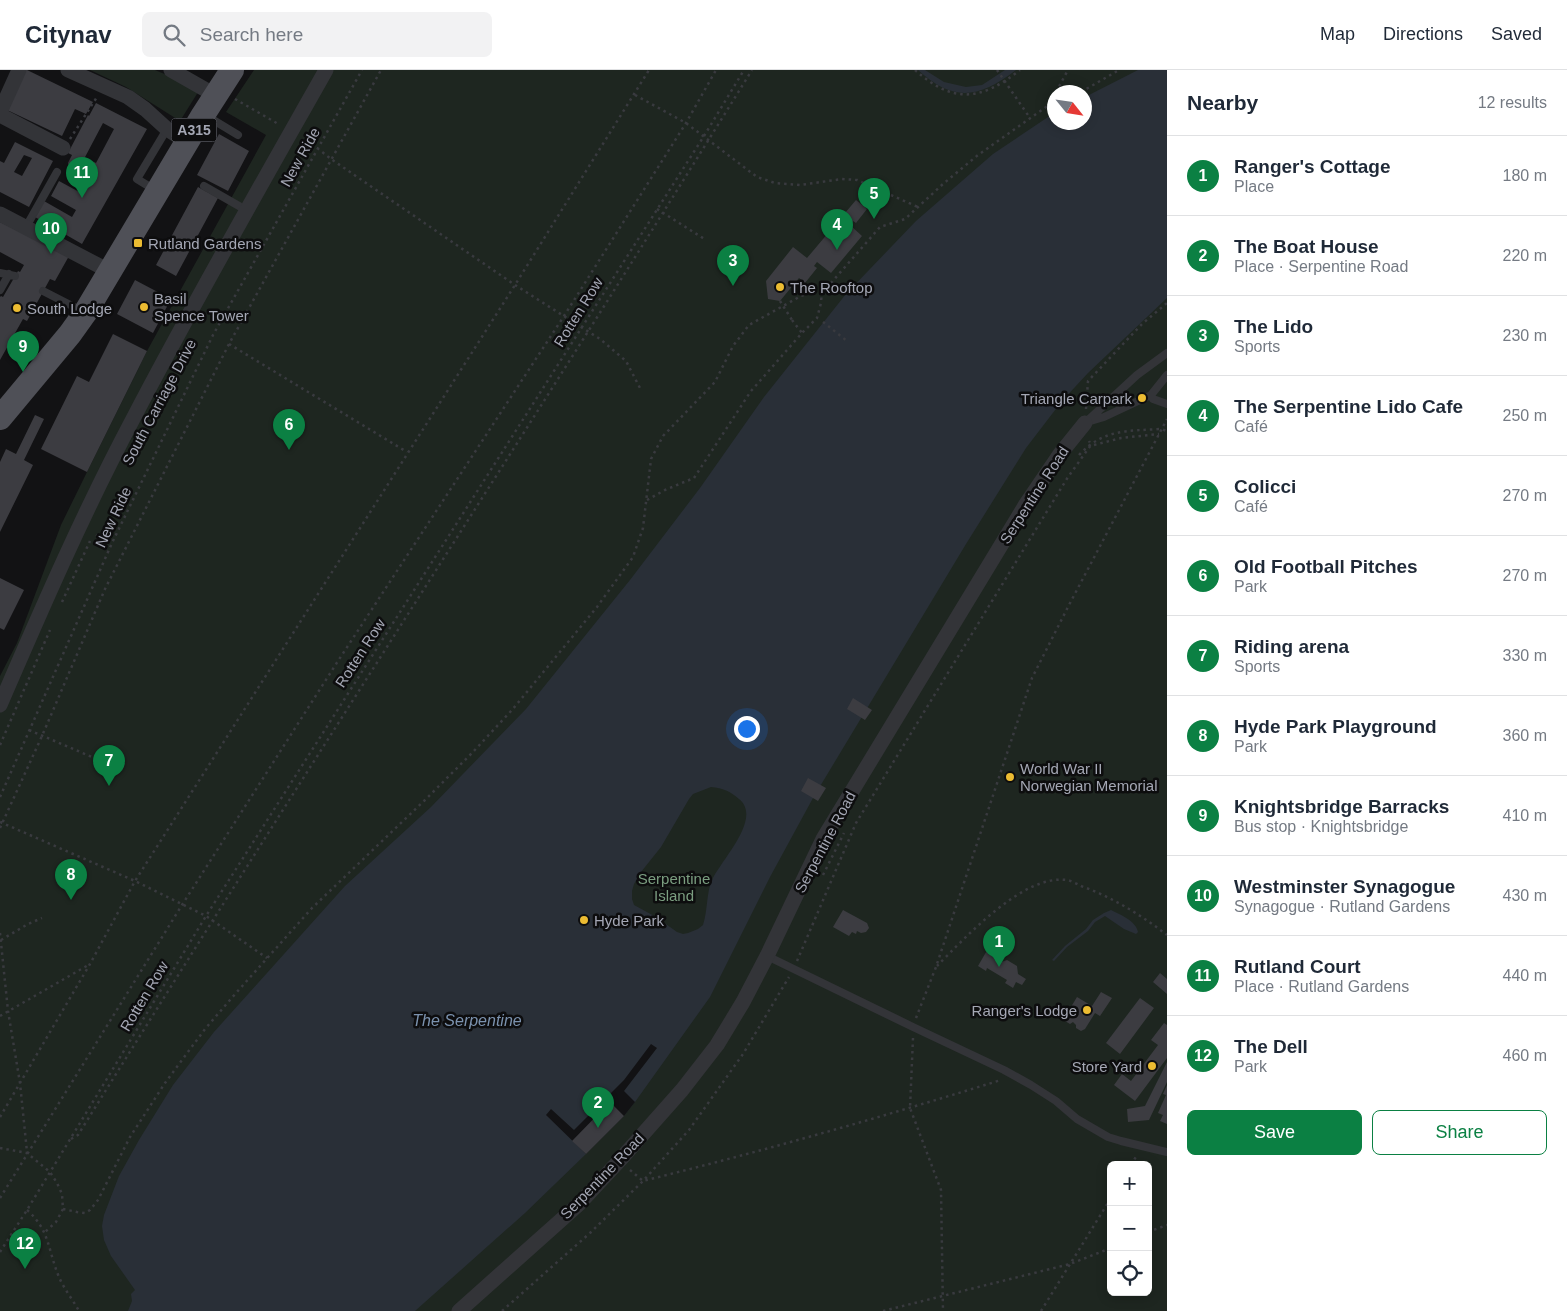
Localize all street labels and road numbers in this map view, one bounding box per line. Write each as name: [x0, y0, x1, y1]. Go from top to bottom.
road number: A315: [172, 118, 216, 142]
street label: New Ride: [277, 124, 323, 190]
street label: Rotten Row: [550, 274, 606, 350]
street label: South Carriage Drive: [119, 336, 199, 468]
street label: Serpentine Road: [996, 443, 1072, 547]
street label: New Ride: [92, 484, 134, 550]
street label: Rotten Row: [332, 615, 389, 690]
street label: Serpentine Road: [791, 788, 859, 896]
street label: Rotten Row: [117, 958, 172, 1034]
street label: Serpentine Road: [557, 1130, 647, 1222]

